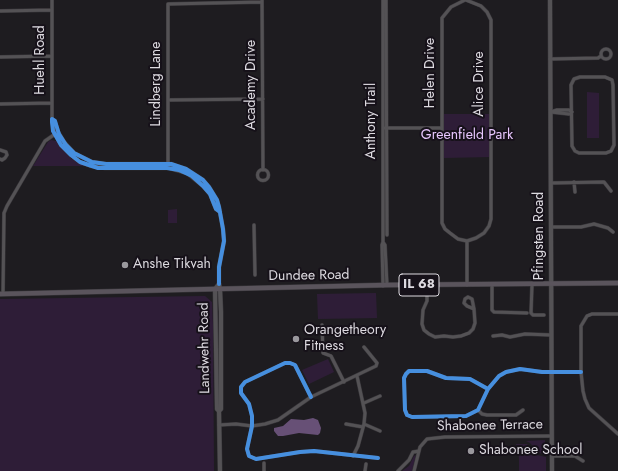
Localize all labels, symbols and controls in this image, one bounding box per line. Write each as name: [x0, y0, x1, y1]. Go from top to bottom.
street label: Huehl Road: [33, 25, 49, 95]
street label: Helen Drive: [423, 38, 439, 108]
street label: Academy Drive: [244, 40, 260, 130]
street label: Lindberg Lane: [149, 42, 165, 126]
street label: Alice Drive: [472, 51, 488, 117]
street label: Anthony Trail: [364, 83, 380, 159]
park label: Greenfield Park: [421, 128, 513, 144]
street label: Pfingsten Road: [532, 192, 548, 280]
place label: Anshe Tikvah: [133, 257, 211, 273]
marker: Anshe Tikvah: [120, 260, 130, 270]
street label: Dundee Road: [268, 267, 350, 285]
road number: IL 68: [399, 274, 439, 296]
street label: Landwehr Road: [196, 302, 214, 394]
place label: Orangetheory Fitness: [304, 323, 386, 356]
marker: Orangetheory Fitness: [291, 334, 301, 344]
street label: Shabonee Terrace: [437, 417, 543, 435]
place label: Shabonee School: [479, 443, 583, 459]
marker: Shabonee School: [466, 446, 476, 456]

